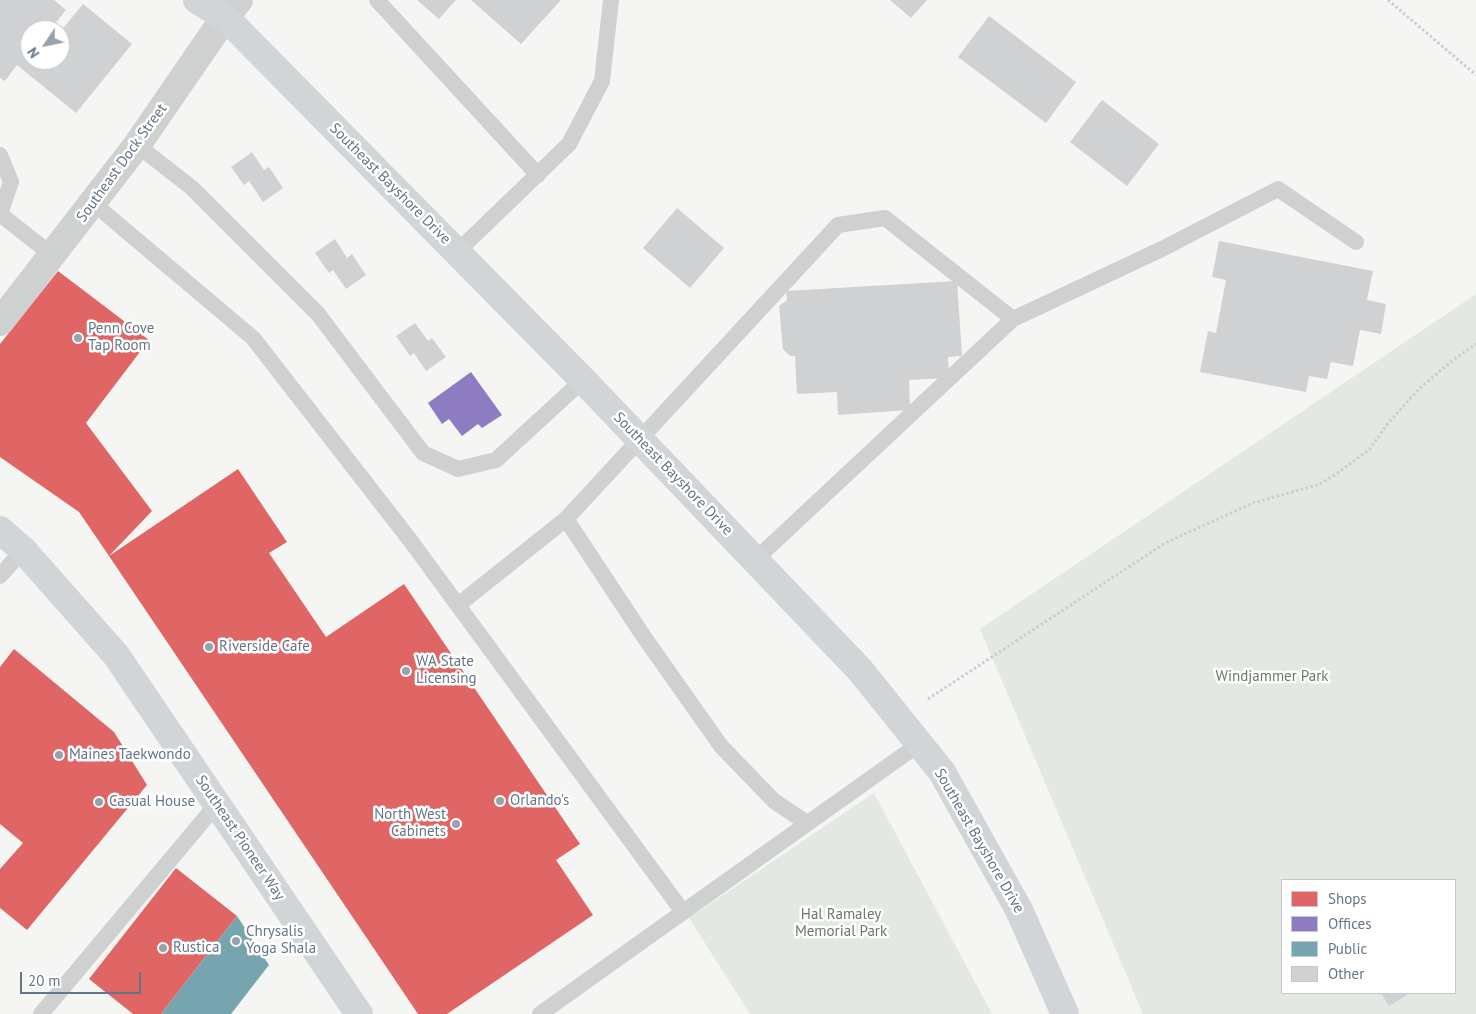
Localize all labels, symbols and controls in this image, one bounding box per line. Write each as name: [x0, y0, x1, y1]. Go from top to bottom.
north arrow: [20, 20, 70, 70]
text: N: [23, 44, 43, 62]
street label: Southeast Dock Street: [73, 100, 171, 226]
street label: Southeast Bayshore Drive: [326, 120, 454, 248]
place label: Penn Cove Tap Room: [88, 320, 154, 355]
marker: Penn Cove Tap Room: [72, 332, 84, 344]
street label: Southeast Bayshore Drive: [610, 409, 736, 539]
place label: Riverside Cafe: [219, 638, 310, 656]
marker: Riverside Cafe: [203, 641, 215, 653]
place label: WA State Licensing: [416, 653, 477, 688]
marker: WA State Licensing: [400, 665, 412, 677]
park label: Windjammer Park: [1216, 668, 1328, 686]
place label: Maines Taekwondo: [69, 746, 191, 764]
marker: Maines Taekwondo: [53, 749, 65, 761]
street label: Southeast Bayshore Drive: [930, 766, 1028, 916]
street label: Southeast Pioneer Way: [191, 772, 289, 904]
place label: Orlando's: [510, 792, 569, 810]
place label: Casual House: [109, 793, 195, 811]
marker: Orlando's: [494, 795, 506, 807]
marker: Casual House: [93, 796, 105, 808]
place label: North West Cabinets: [374, 806, 446, 841]
marker: North West Cabinets: [450, 818, 462, 830]
legend: [1281, 879, 1456, 994]
text: Shops: [1328, 889, 1367, 908]
park label: Hal Ramaley Memorial Park: [795, 906, 887, 941]
text: Offices: [1328, 914, 1372, 933]
place label: Chrysalis Yoga Shala: [246, 923, 316, 958]
marker: Chrysalis Yoga Shala: [230, 935, 242, 947]
place label: Rustica: [173, 939, 219, 957]
text: Public: [1328, 939, 1367, 958]
marker: Rustica: [157, 942, 169, 954]
scale bar: [22, 962, 144, 994]
text: Other: [1328, 964, 1364, 983]
text: 20 m: [28, 971, 61, 990]

